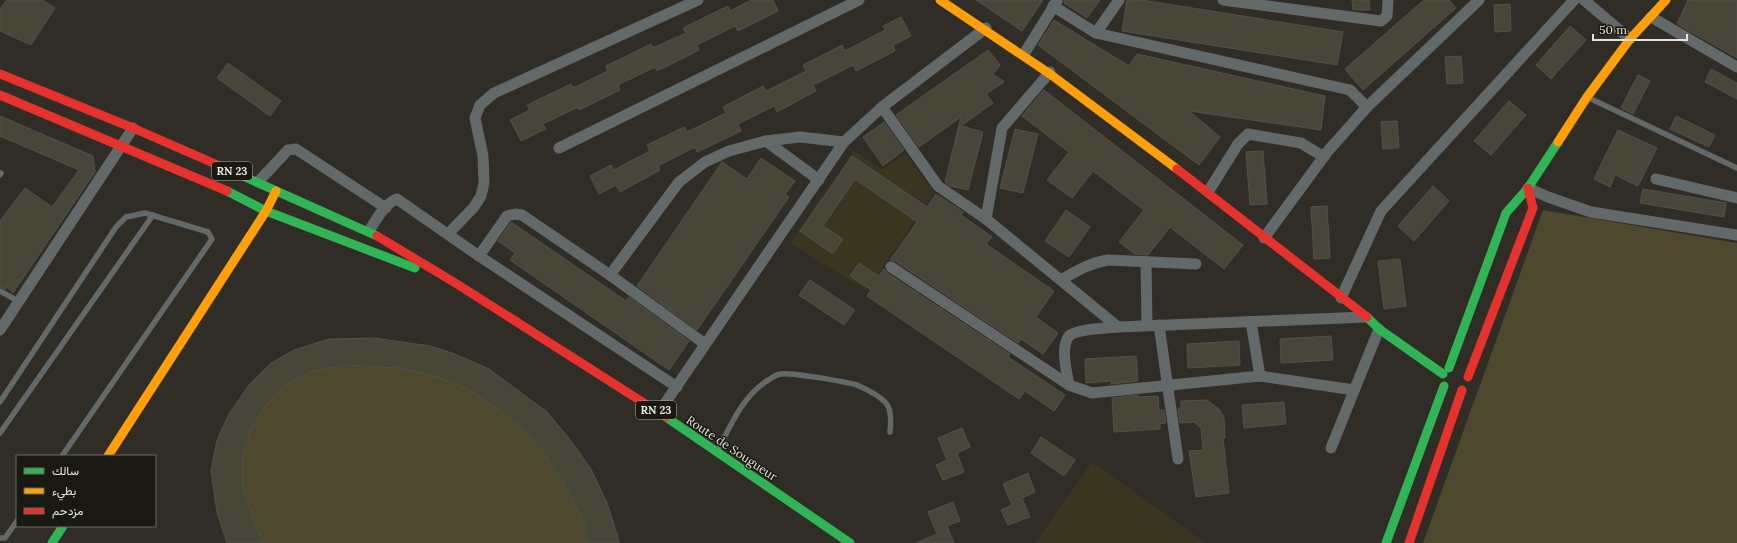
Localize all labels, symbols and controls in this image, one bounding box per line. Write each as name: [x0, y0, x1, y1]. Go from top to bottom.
scale bar: [1593, 16, 1687, 42]
text: 50 m: [1599, 22, 1627, 37]
road number: RN 23: [212, 162, 252, 180]
road number: RN 23: [636, 401, 676, 419]
street label: Route de Sougueur: [684, 412, 781, 484]
legend: [16, 455, 156, 527]
text: سالك: [52, 463, 79, 478]
text: بطيء: [52, 483, 76, 501]
text: مزدحم: [52, 503, 83, 519]

